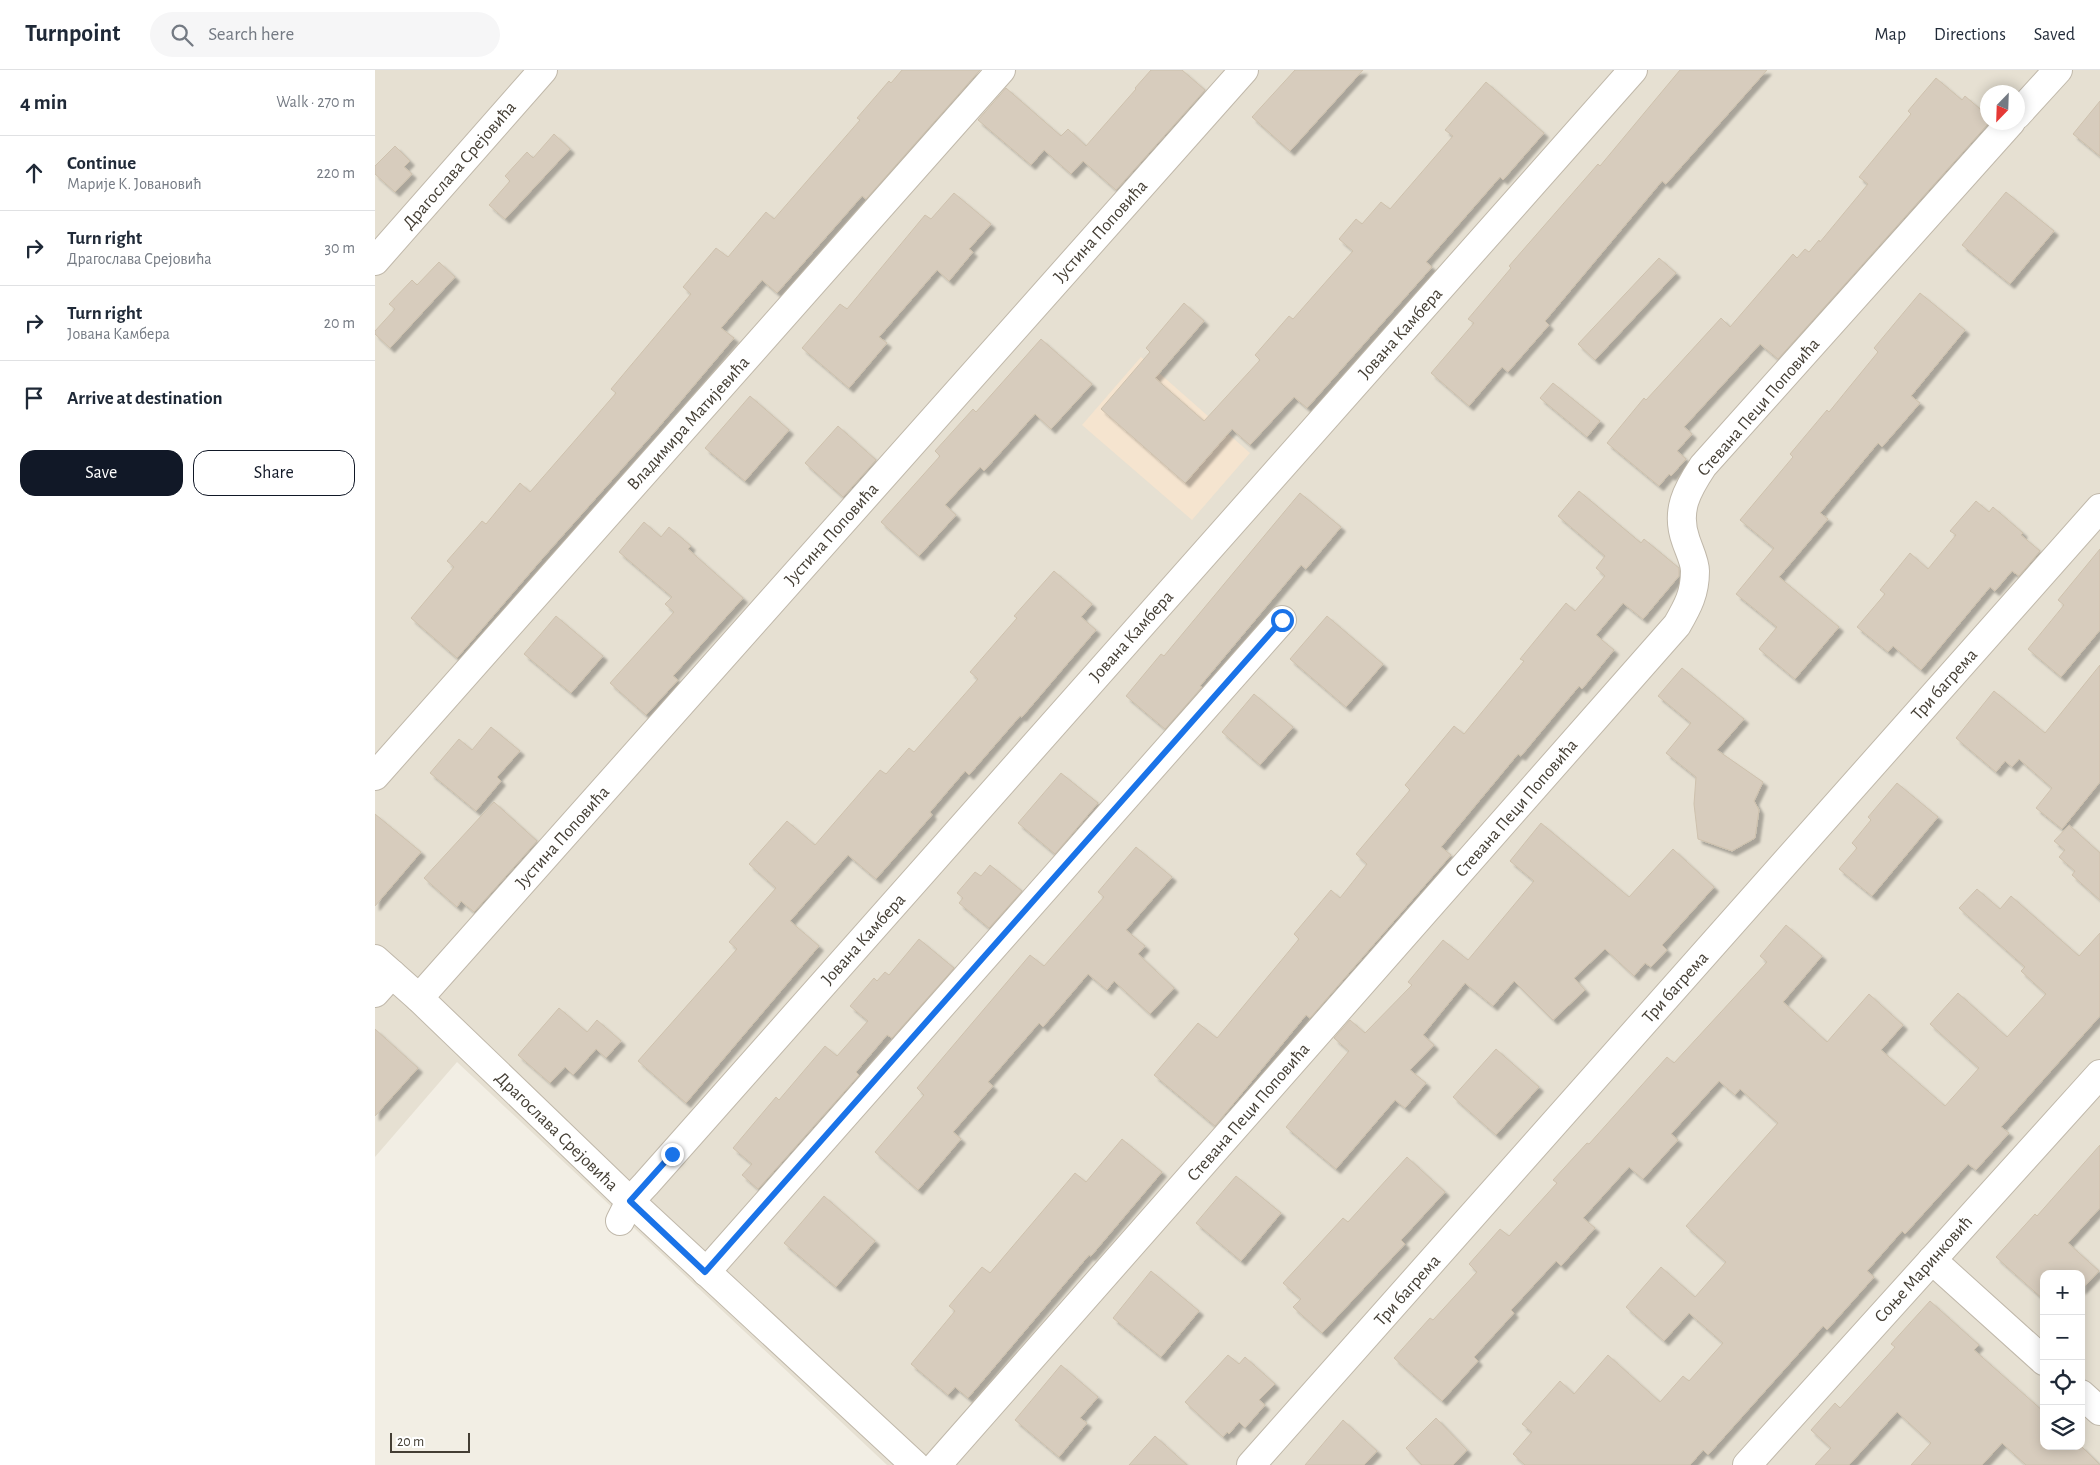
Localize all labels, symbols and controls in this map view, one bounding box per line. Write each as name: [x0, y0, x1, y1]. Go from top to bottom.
search box: [150, 12, 500, 57]
icon: search: [168, 21, 196, 49]
text: Turnpoint: [25, 22, 120, 46]
text: Search here: [208, 25, 294, 44]
text: Map: [1875, 26, 1906, 44]
text: Directions: [1934, 26, 2006, 44]
text: Saved: [2034, 26, 2075, 44]
north arrow: [1980, 85, 2025, 130]
text: 4 min: [20, 92, 67, 113]
text: Walk · 270 m: [276, 94, 355, 110]
street label: Драгослава Срејовића: [400, 98, 520, 233]
text: Continue: [67, 154, 136, 173]
icon: ahead: [20, 159, 48, 187]
text: 220 m: [317, 165, 355, 181]
text: Марије К. Јовановић: [67, 176, 201, 192]
street label: Јустина Поповића: [1050, 177, 1151, 286]
text: Turn right: [67, 229, 142, 248]
icon: right: [20, 234, 48, 262]
text: 30 m: [325, 240, 355, 256]
text: Драгослава Срејовића: [67, 251, 212, 267]
street label: Јована Камбера: [1355, 284, 1446, 383]
text: Turn right: [67, 304, 142, 323]
icon: right: [20, 309, 48, 337]
text: 20 m: [324, 315, 355, 331]
text: Јована Камбера: [67, 326, 170, 342]
street label: Стевана Пеци Поповића: [1694, 335, 1824, 480]
street label: Владимира Матијевића: [624, 353, 753, 494]
icon: arrive: [20, 384, 48, 412]
text: Arrive at destination: [67, 389, 223, 408]
button: Save: [20, 450, 183, 496]
button: Share: [193, 450, 355, 496]
street label: Јустина Поповића: [781, 480, 882, 589]
street label: Јована Камбера: [1086, 587, 1177, 686]
route start: [1271, 609, 1294, 632]
street label: Три багрема: [1908, 645, 1981, 724]
street label: Стевана Пеци Поповића: [1452, 736, 1582, 881]
street label: Јустина Поповића: [512, 783, 613, 892]
street label: Јована Камбера: [818, 890, 909, 989]
street label: Три багрема: [1639, 948, 1712, 1027]
street label: Стевана Пеци Поповића: [1184, 1040, 1314, 1185]
street label: Драгослава Срејовића: [492, 1069, 621, 1195]
route end: [661, 1143, 684, 1166]
street label: Соње Маринковић: [1871, 1213, 1976, 1326]
street label: Три багрема: [1371, 1251, 1444, 1330]
map controls: [2040, 1270, 2085, 1450]
button: +: [2040, 1270, 2085, 1315]
button: −: [2040, 1315, 2085, 1360]
button: locate: [2040, 1360, 2085, 1405]
button: layers: [2040, 1405, 2085, 1450]
scale bar: [390, 1430, 470, 1453]
text: 20 m: [397, 1435, 424, 1449]

